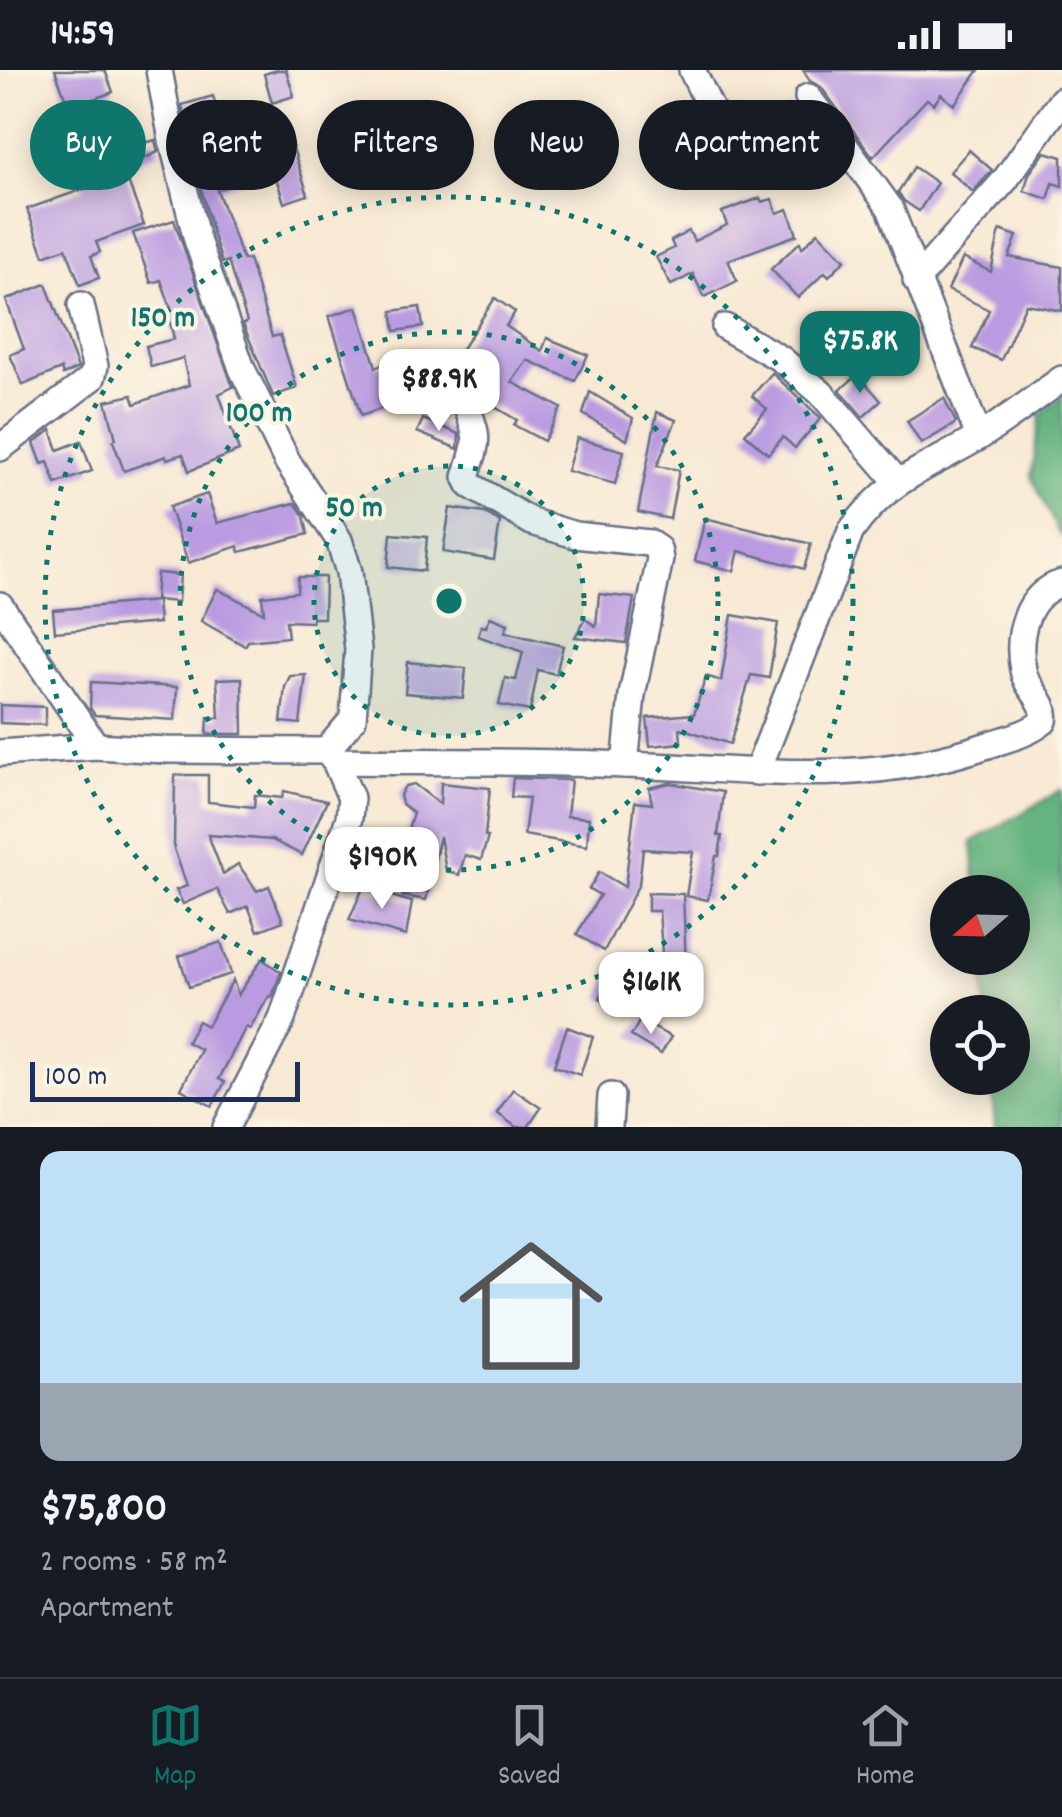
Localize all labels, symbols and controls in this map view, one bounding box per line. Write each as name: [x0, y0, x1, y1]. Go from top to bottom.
text: 14:59: [50, 8, 115, 63]
chip: Buy: [30, 100, 146, 190]
chip: Rent: [166, 100, 297, 190]
chip: Filters: [317, 100, 474, 190]
chip: New: [494, 100, 619, 190]
chip: Apartment: [639, 100, 855, 190]
text: 150 m: [131, 299, 195, 342]
pin: $75.8K: [779, 311, 941, 396]
text: $75.8K: [822, 320, 898, 366]
pin: $88.9K: [358, 349, 520, 434]
text: $88.9K: [401, 358, 477, 404]
text: 100 m: [226, 394, 292, 437]
text: 50 m: [325, 489, 383, 532]
centre of rings: [431, 583, 467, 619]
pin: $190K: [312, 827, 452, 912]
text: $190K: [347, 836, 417, 882]
north arrow: [930, 875, 1030, 975]
map controls: [930, 875, 1030, 1095]
pin: $161K: [581, 952, 721, 1037]
text: $161K: [621, 961, 681, 1007]
button: locate: [930, 995, 1030, 1095]
scale bar: [30, 1057, 300, 1102]
text: 100 m: [45, 1059, 107, 1099]
icon: home: [441, 1216, 621, 1396]
text: $75,800: [40, 1481, 167, 1541]
text: 2 rooms · 58 m²: [40, 1541, 228, 1587]
text: Apartment: [40, 1587, 174, 1633]
tab: Map: [148, 1698, 203, 1798]
tab: Saved: [498, 1698, 561, 1798]
tab: Home: [856, 1698, 914, 1798]

